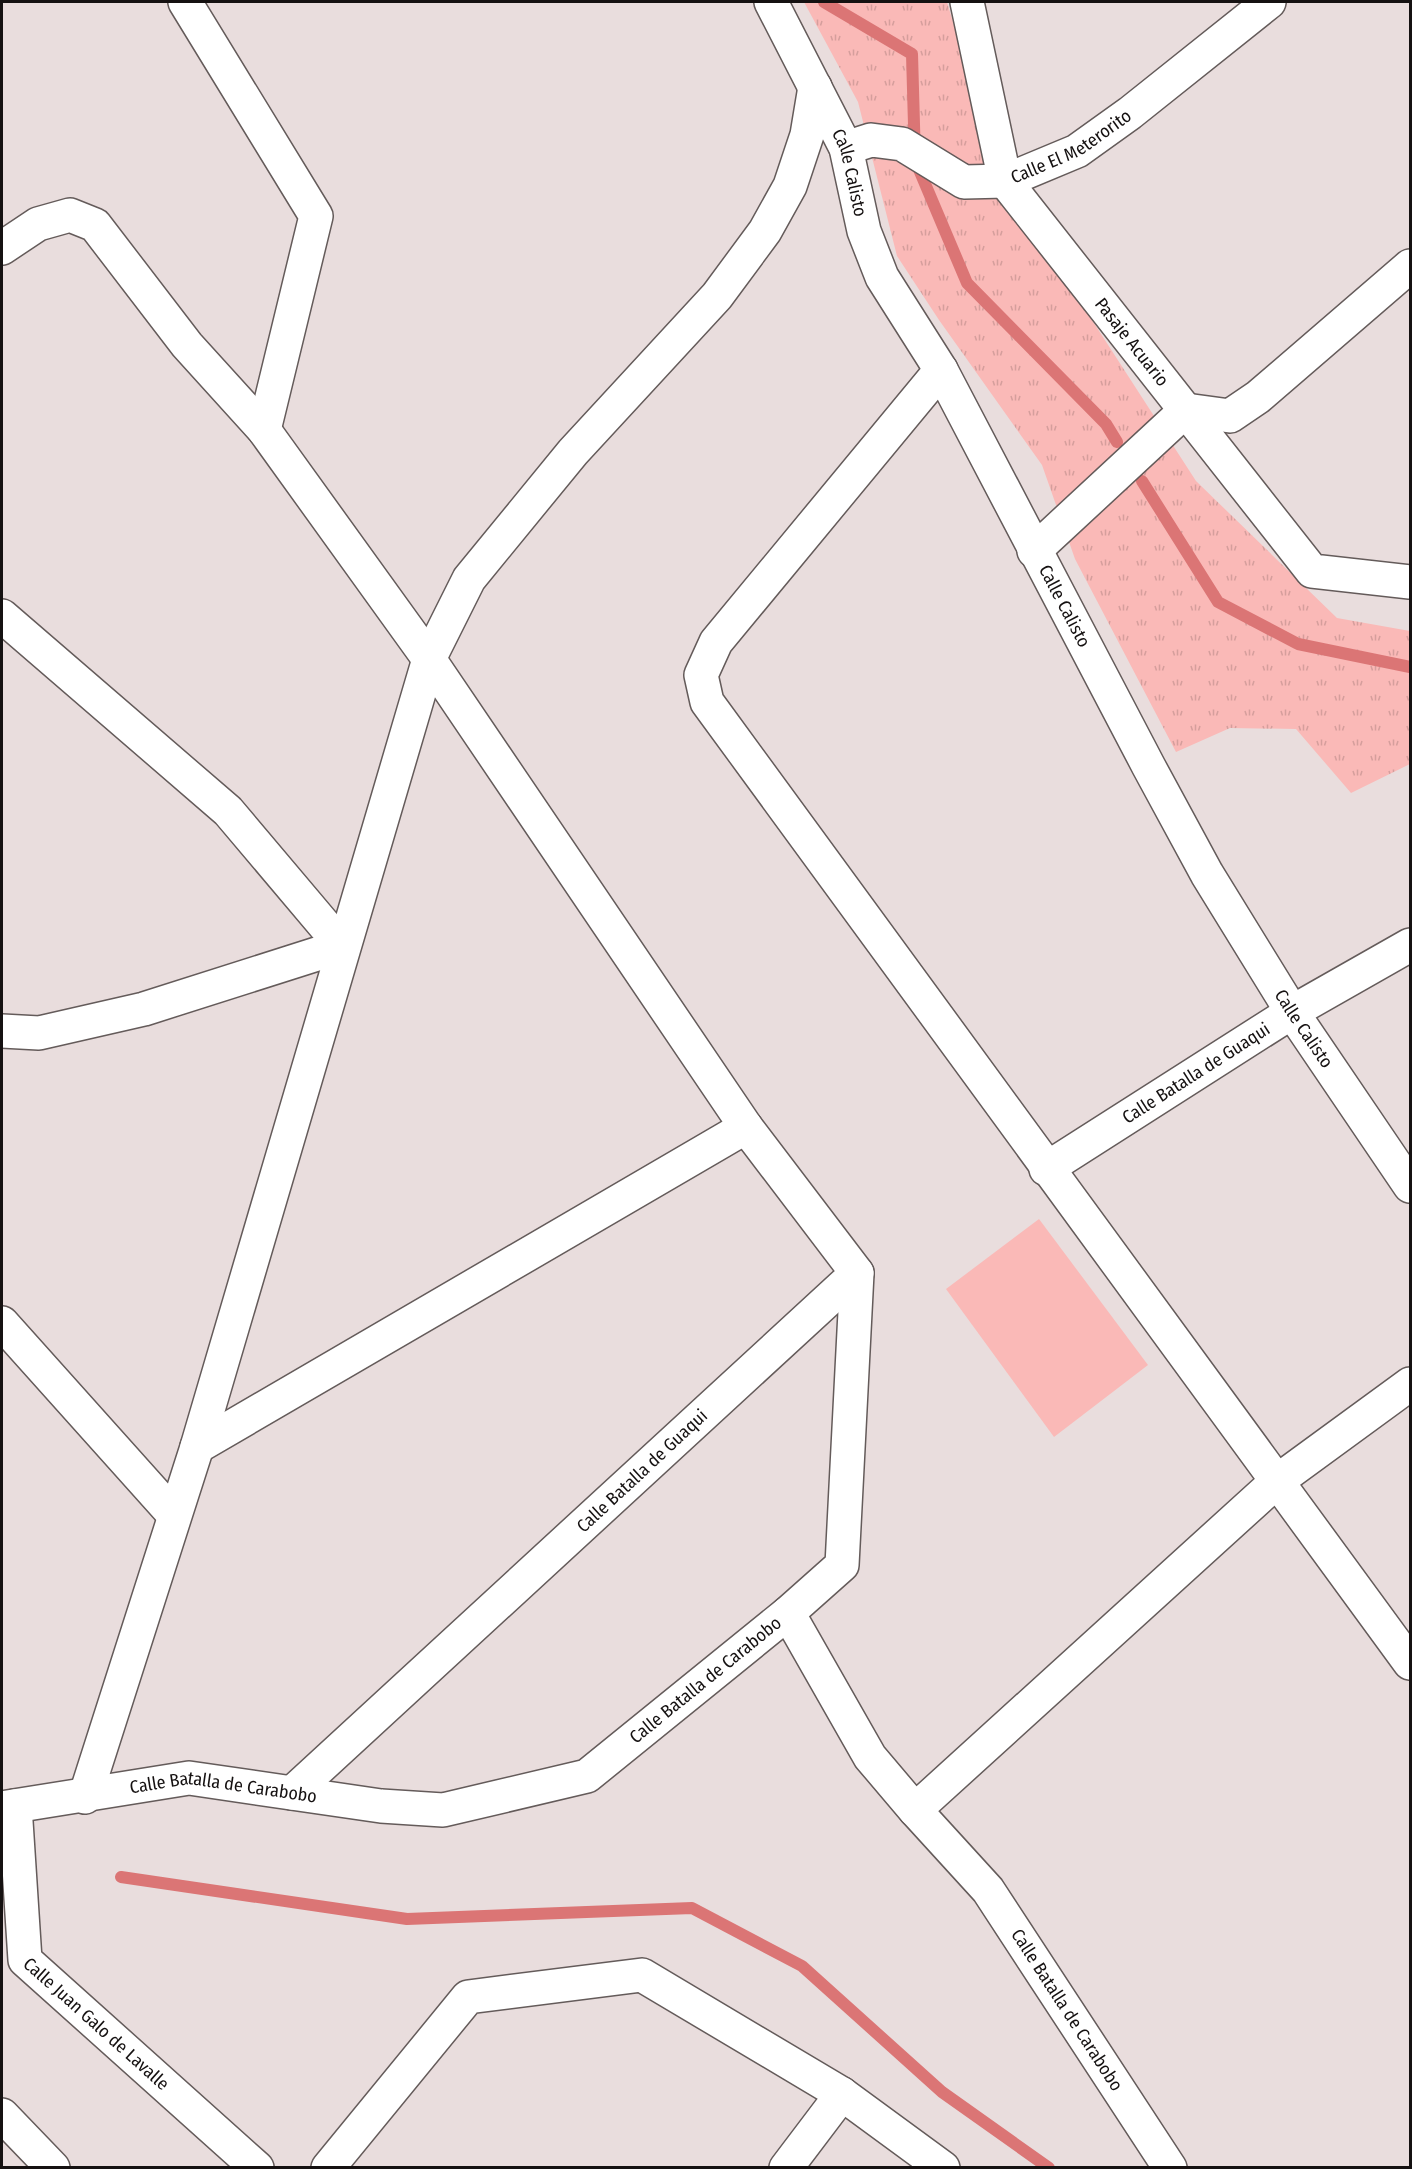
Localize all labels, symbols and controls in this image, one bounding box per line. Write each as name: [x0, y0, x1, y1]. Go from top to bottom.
street label: Calle El Meterorito: [1007, 105, 1136, 188]
street label: Calle Calisto: [827, 125, 872, 219]
street label: Pasaje Acuario: [1090, 293, 1173, 391]
street label: Calle Calisto: [1034, 561, 1095, 651]
street label: Calle Calisto: [1270, 985, 1338, 1072]
street label: Calle Batalla de Guaqui: [1118, 1018, 1274, 1128]
street label: Calle Batalla de Guaqui: [572, 1405, 712, 1537]
street label: Calle Batalla de Carabobo: [625, 1612, 786, 1748]
street label: Calle Batalla de Carabobo: [128, 1767, 318, 1808]
street label: Calle Batalla de Carabobo: [1006, 1925, 1128, 2095]
street label: Calle Juan Galo de Lavalle: [19, 1953, 174, 2095]

